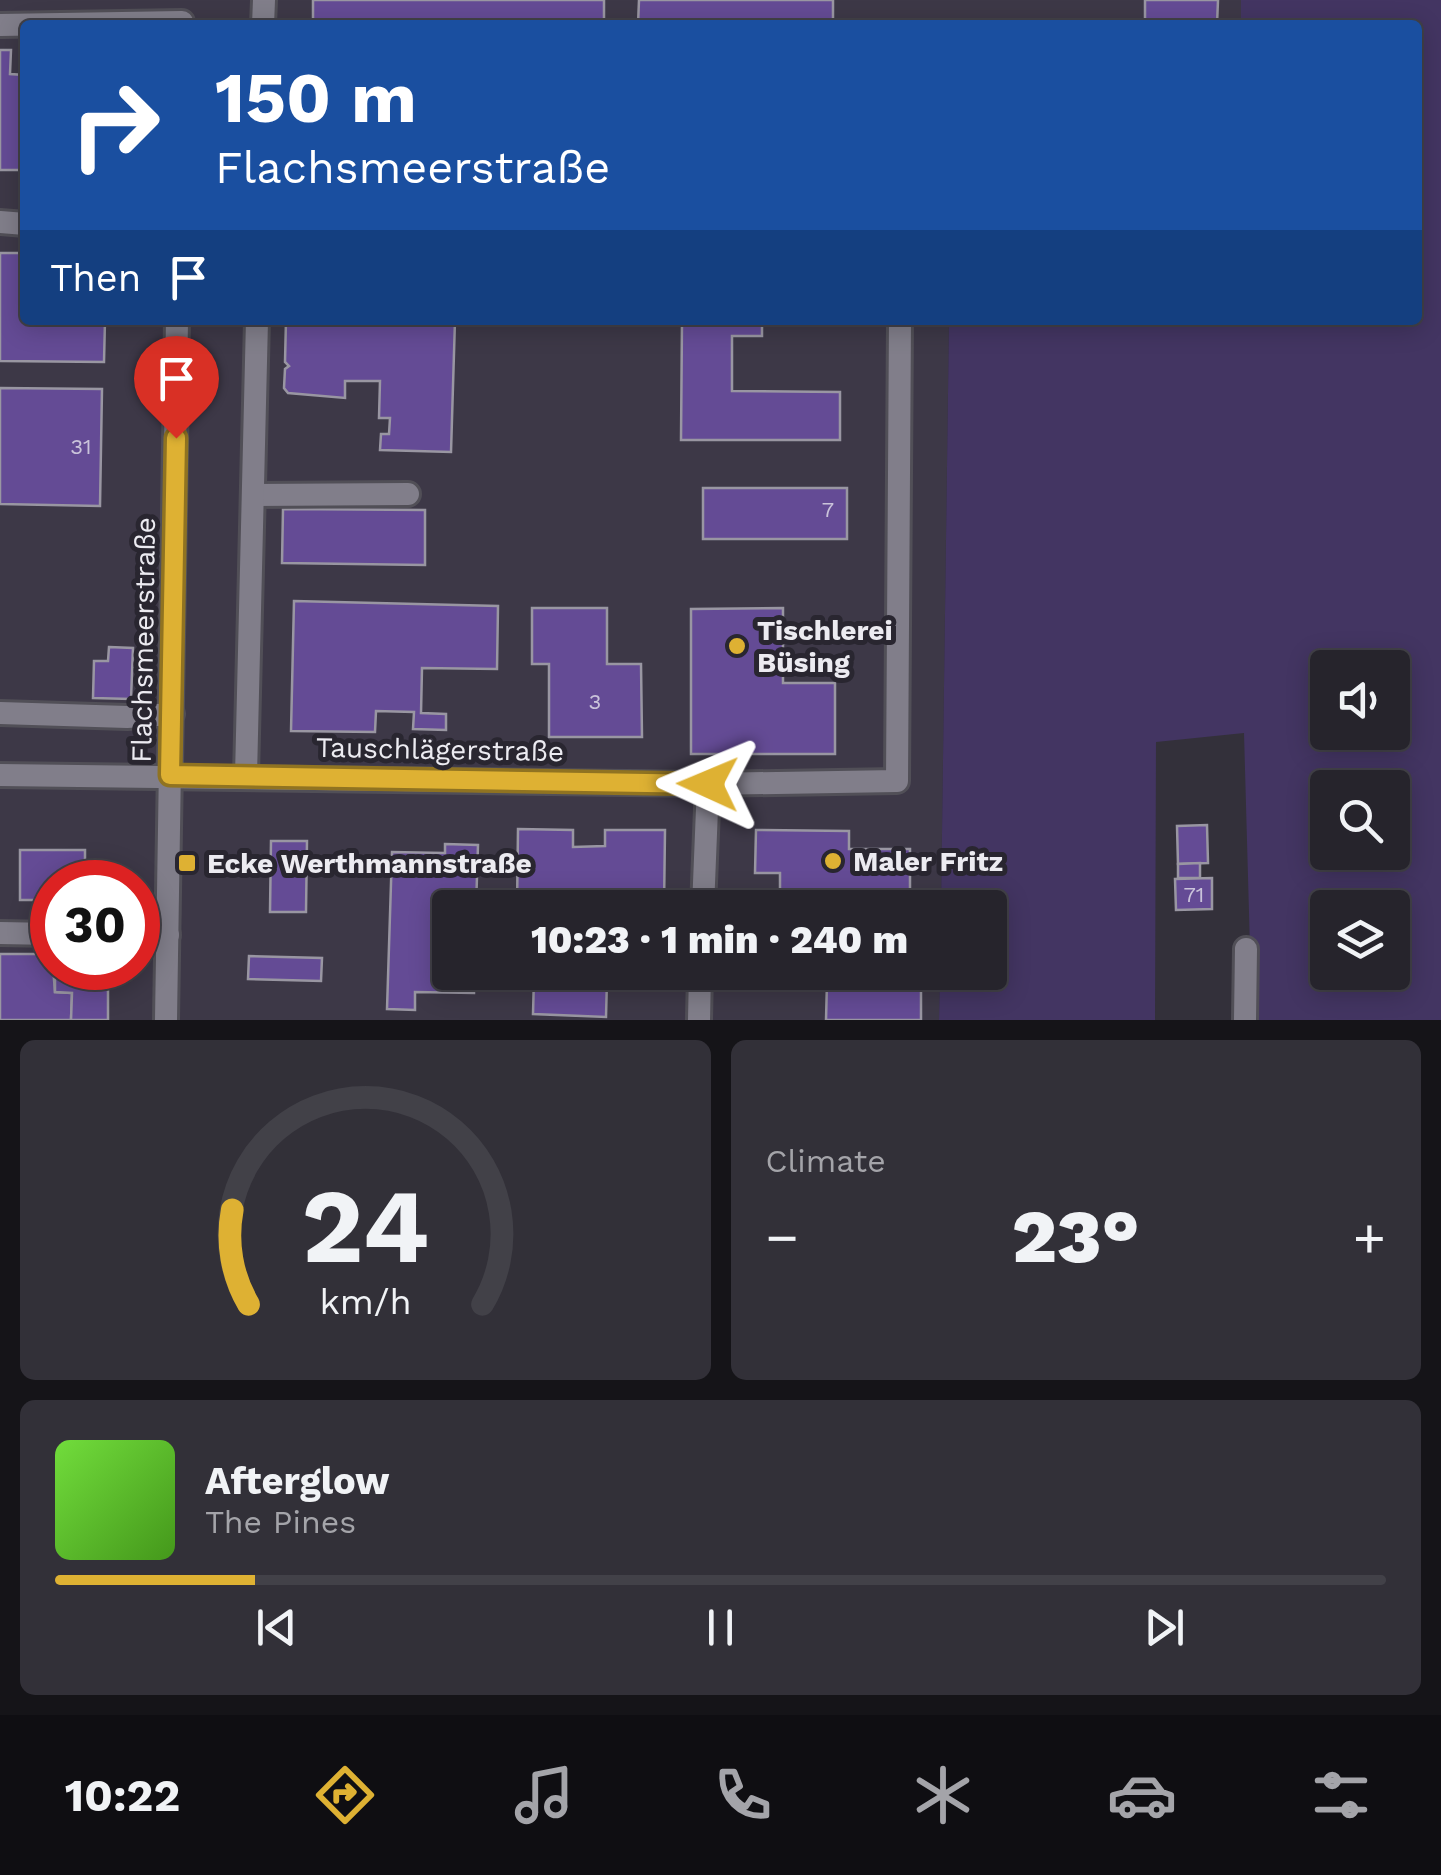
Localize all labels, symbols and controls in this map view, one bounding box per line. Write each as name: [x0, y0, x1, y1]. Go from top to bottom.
text: 150 m: [215, 57, 417, 139]
icon: right: [50, 60, 180, 190]
text: Flachsmeerstraße: [215, 141, 610, 194]
icon: arrive: [161, 250, 216, 305]
text: Then: [50, 256, 141, 300]
pin: [134, 336, 219, 439]
icon: arrive: [149, 351, 204, 406]
house number: 31: [70, 434, 92, 459]
house number: 7: [822, 497, 834, 522]
street label: Flachsmeerstraße: [125, 517, 162, 763]
place label: Tischlerei Büsing: [757, 614, 893, 679]
marker: Tischlerei Büsing: [726, 635, 748, 657]
map controls: [1310, 650, 1410, 990]
button: sound: [1310, 650, 1410, 750]
house number: 3: [589, 689, 601, 714]
street label: Tauschlägerstraße: [316, 731, 564, 768]
position arrow: [656, 732, 760, 836]
button: search: [1310, 770, 1410, 870]
place label: Maler Fritz: [853, 845, 1003, 878]
place label: Ecke Werthmannstraße: [207, 847, 532, 880]
marker: Maler Fritz: [822, 850, 844, 872]
marker: Ecke Werthmannstraße: [176, 852, 198, 874]
speed limit sign: 30: [30, 860, 160, 990]
house number: 71: [1184, 882, 1204, 907]
button: layers: [1310, 890, 1410, 990]
text: 10:23 · 1 min · 240 m: [531, 918, 908, 962]
text: Climate: [766, 1142, 886, 1180]
text: 24: [301, 1165, 429, 1287]
text: 23°: [1012, 1192, 1140, 1280]
text: −: [766, 1205, 799, 1269]
text: +: [1353, 1205, 1386, 1269]
text: km/h: [319, 1281, 411, 1323]
text: Afterglow: [205, 1459, 390, 1503]
text: The Pines: [205, 1503, 356, 1541]
icon: previous: [249, 1600, 304, 1655]
icon: pause: [693, 1600, 748, 1655]
icon: next: [1137, 1600, 1192, 1655]
icon: directions: [310, 1760, 380, 1830]
icon: music: [509, 1760, 579, 1830]
icon: phone: [708, 1760, 778, 1830]
icon: climate: [908, 1760, 978, 1830]
icon: car: [1107, 1760, 1177, 1830]
icon: filters: [1306, 1760, 1376, 1830]
text: 10:22: [65, 1769, 180, 1822]

